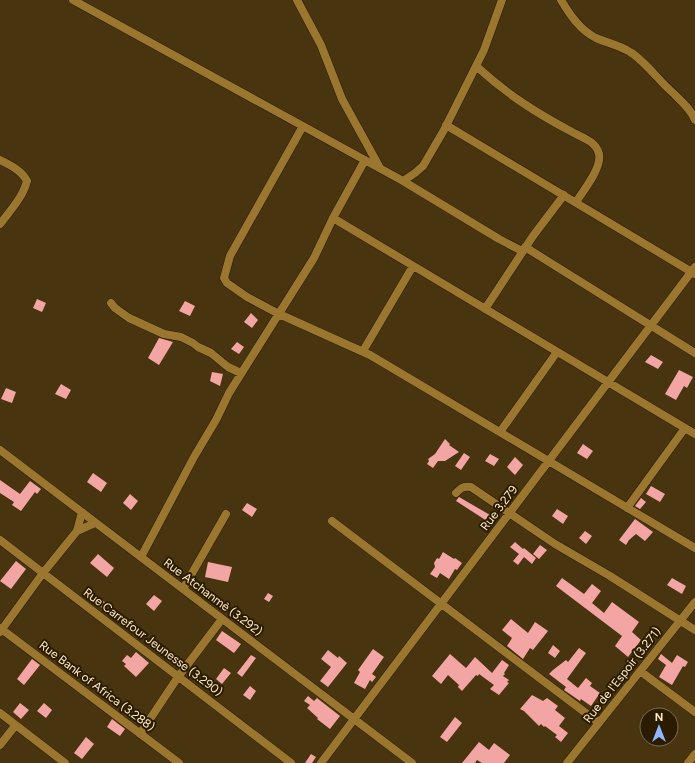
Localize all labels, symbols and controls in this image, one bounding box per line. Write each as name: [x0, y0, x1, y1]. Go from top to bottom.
street label: Rue 3.279: [478, 483, 521, 533]
street label: Rue Atchanmè (3.292): [161, 555, 265, 639]
street label: Rue Carrefour Jeunesse (3.290): [81, 585, 225, 699]
street label: Rue de l'Espoir (3.271): [580, 624, 664, 726]
street label: Rue Bank of Africa (3.288): [37, 638, 157, 734]
north arrow: [639, 707, 679, 747]
text: N: [655, 711, 663, 724]

